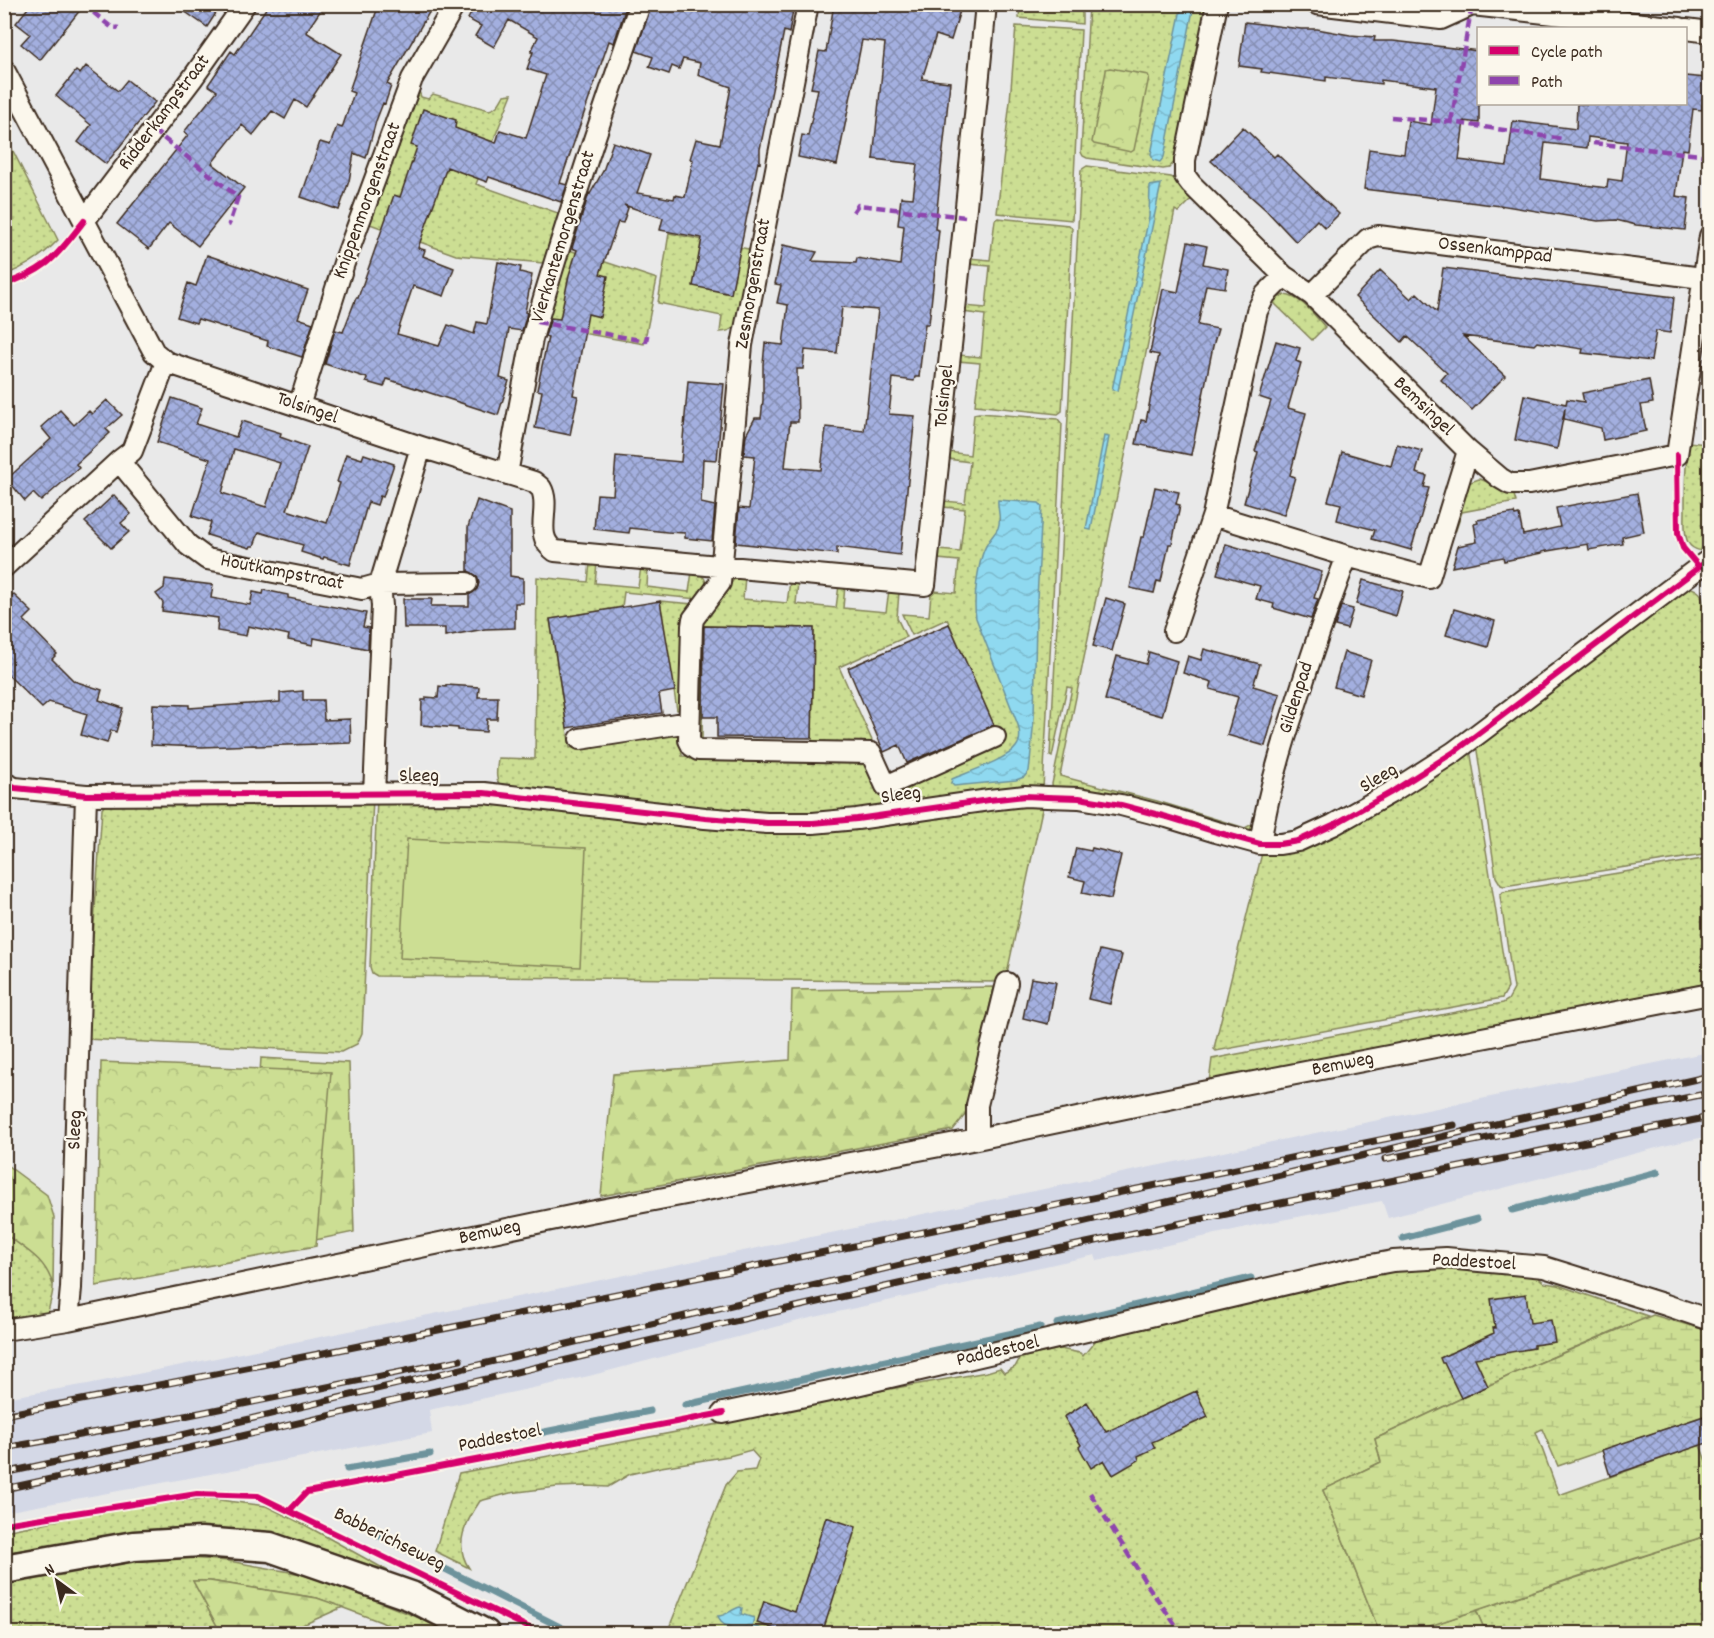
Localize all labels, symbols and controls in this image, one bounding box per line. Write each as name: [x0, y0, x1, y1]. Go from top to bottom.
legend: [1477, 27, 1687, 105]
text: Cycle path: [1531, 41, 1602, 66]
street label: Ridderkampstraat: [112, 49, 218, 177]
text: Path: [1531, 71, 1563, 96]
street label: Knippenmorgenstraat: [327, 119, 409, 283]
street label: Vierkantemorgenstraat: [524, 147, 604, 327]
street label: Zesmorgenstraat: [729, 216, 779, 352]
street label: Ossenkamppad: [1436, 230, 1554, 272]
street label: Tolsingel: [928, 363, 962, 429]
street label: Bemsingel: [1386, 371, 1460, 444]
street label: Tolsingel: [272, 385, 342, 433]
street label: Houtkampstraat: [218, 547, 346, 599]
street label: Gildenpad: [1272, 659, 1322, 737]
street label: Sleeg: [1355, 757, 1403, 801]
street label: Sleeg: [399, 763, 439, 791]
street label: Sleeg: [879, 779, 923, 813]
street label: Bemweg: [1310, 1045, 1376, 1085]
street label: Sleeg: [61, 1110, 91, 1150]
street label: Bemweg: [457, 1213, 523, 1253]
street label: Paddestoel: [1431, 1247, 1517, 1279]
street label: Paddestoel: [954, 1329, 1042, 1375]
street label: Paddestoel: [456, 1417, 544, 1461]
street label: Babberichseweg: [329, 1501, 449, 1579]
north arrow: [27, 1551, 87, 1611]
text: N: [41, 1559, 60, 1582]

